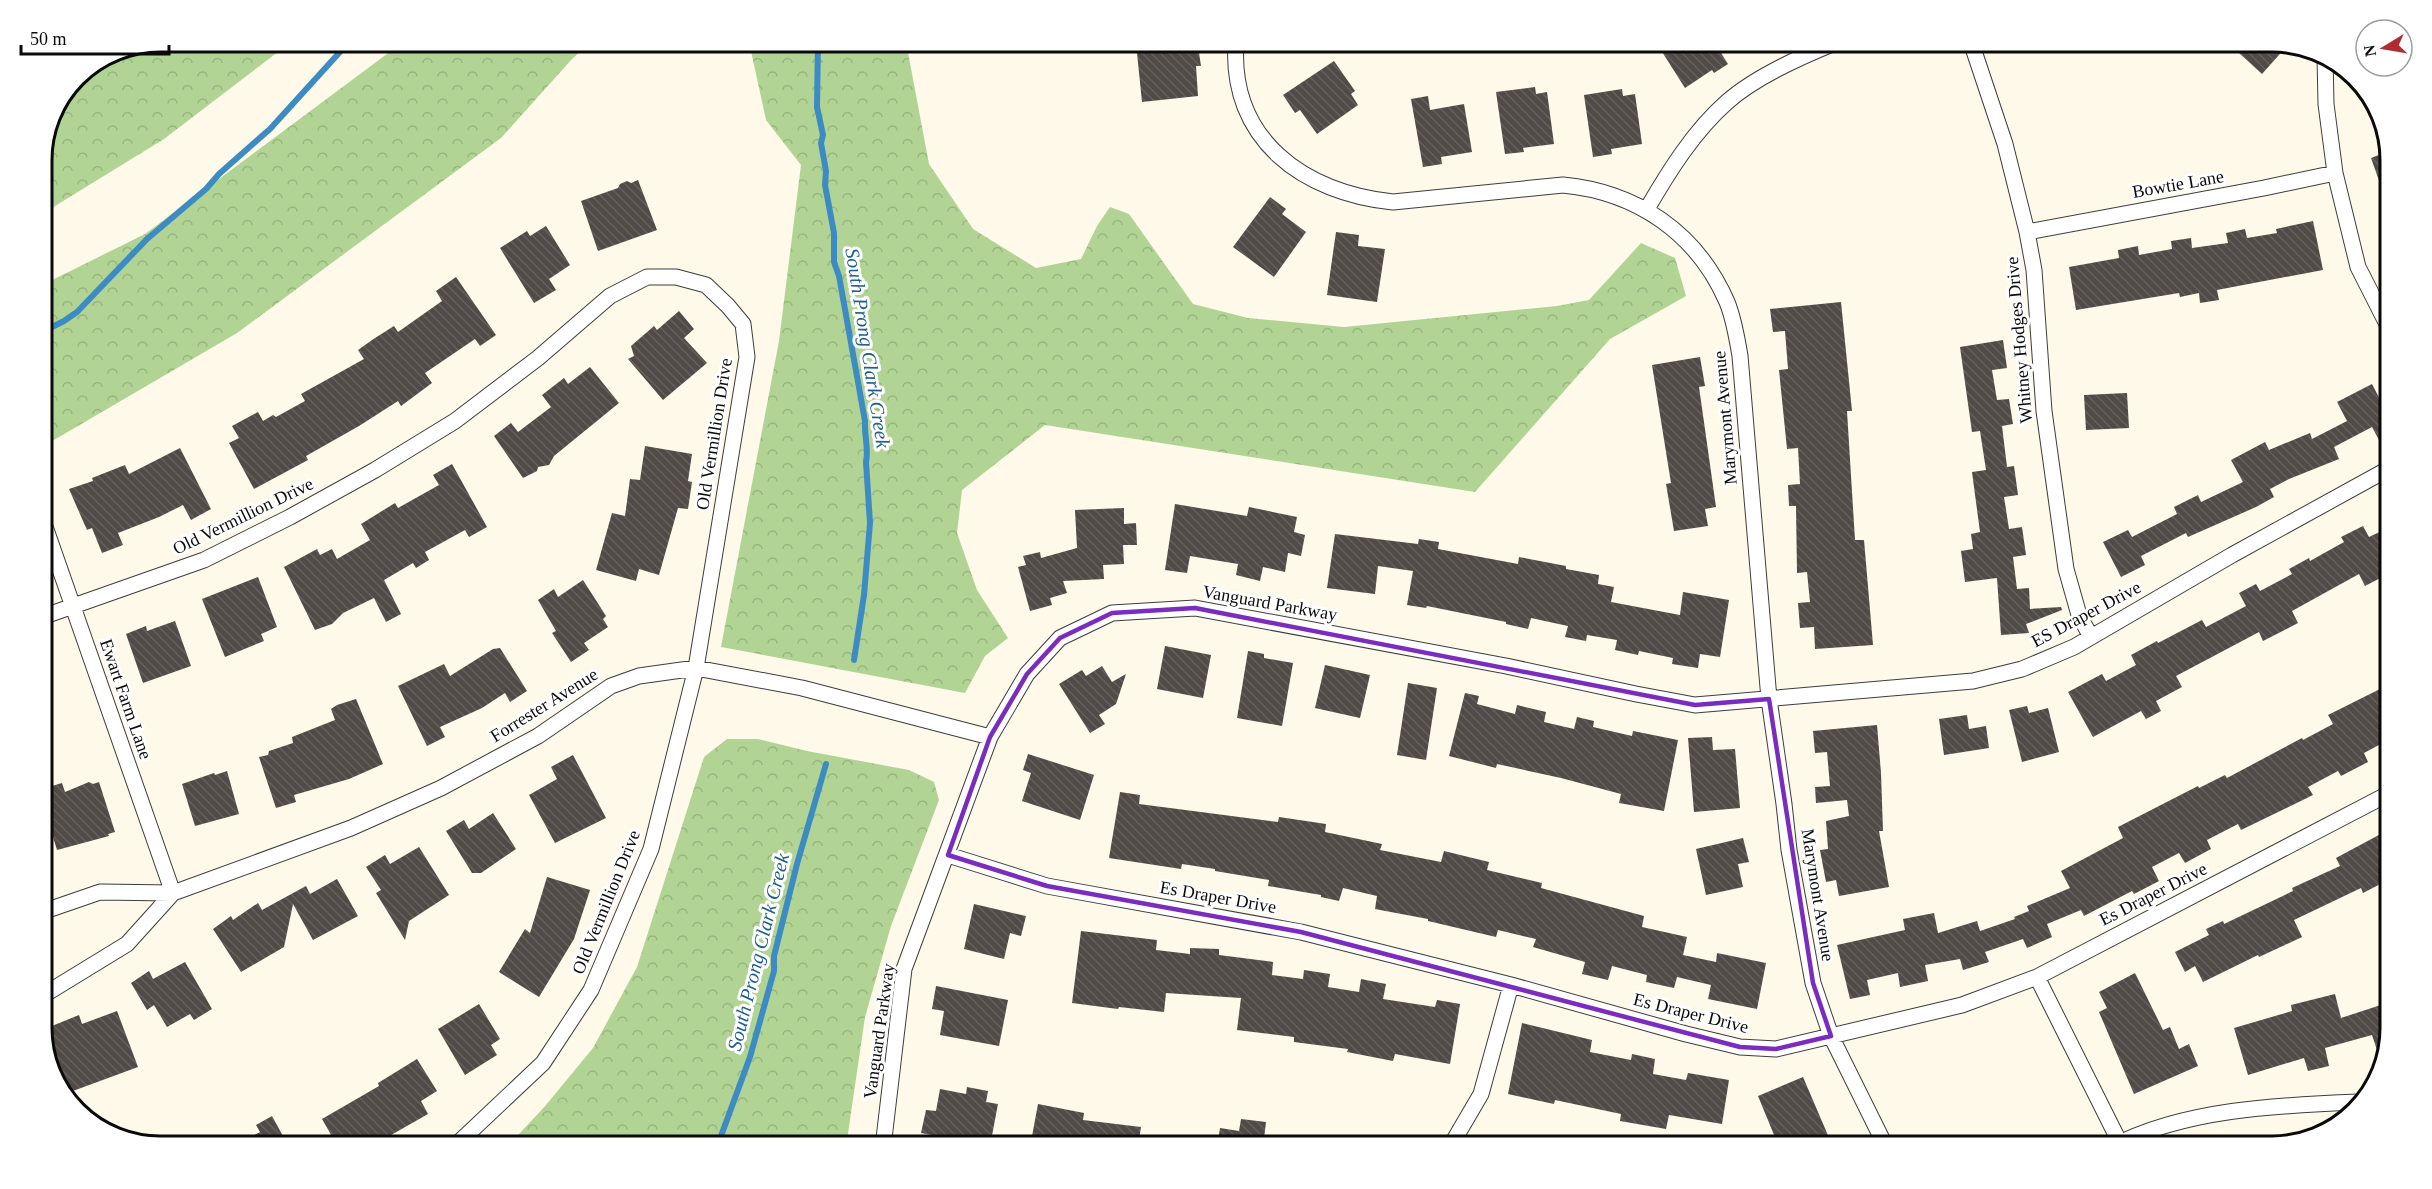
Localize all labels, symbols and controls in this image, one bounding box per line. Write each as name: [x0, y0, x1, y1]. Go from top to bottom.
scale bar: [21, 18, 170, 56]
north arrow: [2354, 18, 2414, 78]
text: 50 m: [30, 29, 67, 49]
text: N: [2360, 43, 2379, 58]
street label: Bowtie Lane: [2131, 166, 2225, 202]
water label: South Prong Clark Creek: [840, 246, 895, 451]
street label: Whitney Hodges Drive: [2002, 256, 2036, 424]
street label: Marymont Avenue: [1709, 350, 1741, 486]
street label: Old Vermillion Drive: [692, 357, 736, 511]
street label: Old Vermillion Drive: [170, 473, 316, 559]
street label: ES Draper Drive: [2028, 577, 2144, 651]
street label: Vanguard Parkway: [1201, 581, 1339, 625]
street label: Ewart Farm Lane: [96, 636, 156, 762]
street label: Forrester Avenue: [486, 664, 602, 746]
street label: Old Vermillion Drive: [568, 827, 644, 977]
street label: Marymont Avenue: [1798, 827, 1838, 963]
water label: South Prong Clark Creek: [723, 850, 794, 1053]
street label: Es Draper Drive: [2096, 858, 2210, 930]
street label: Es Draper Drive: [1158, 877, 1278, 917]
street label: Vanguard Parkway: [860, 962, 898, 1100]
street label: Es Draper Drive: [1631, 989, 1751, 1037]

